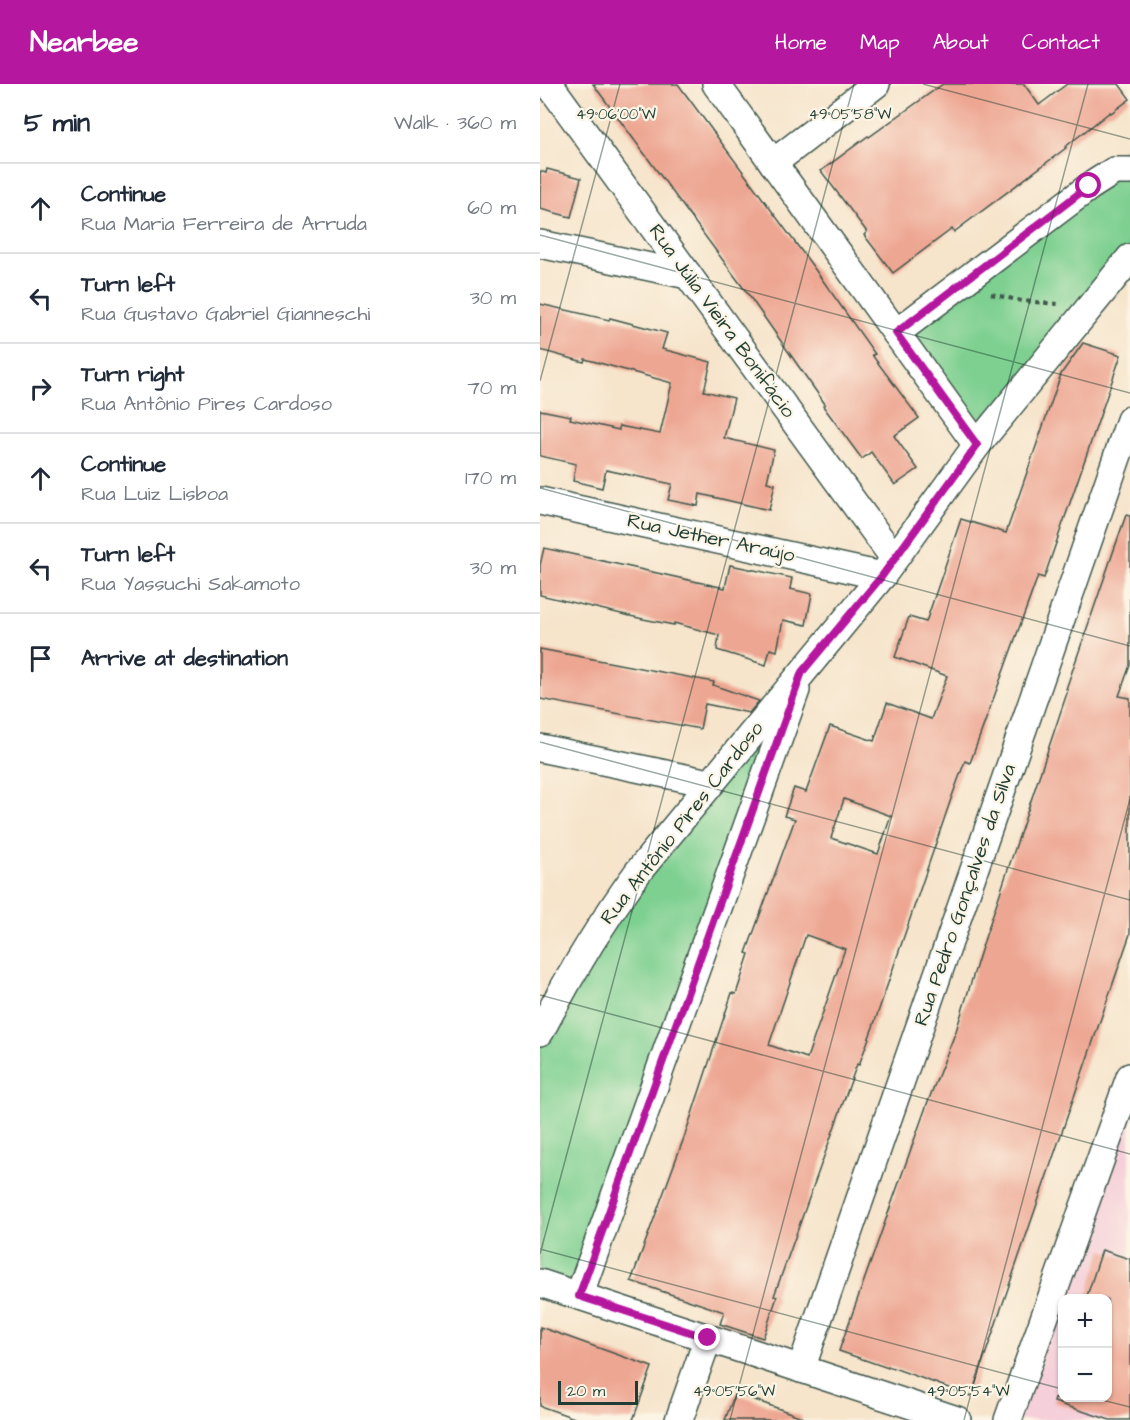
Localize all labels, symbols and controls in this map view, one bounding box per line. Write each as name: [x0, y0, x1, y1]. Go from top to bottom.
text: Nearbee: [30, 23, 138, 62]
text: Home: [775, 28, 827, 57]
text: Map: [860, 28, 900, 57]
text: About: [933, 28, 989, 57]
text: Contact: [1022, 28, 1100, 57]
text: 49°06'00"W: [576, 104, 656, 125]
text: 49°05'58"W: [809, 104, 891, 125]
text: 5 min: [24, 105, 90, 141]
text: Walk · 360 m: [394, 109, 516, 137]
route start: [1075, 172, 1101, 198]
text: Continue: [81, 179, 166, 210]
icon: ahead: [24, 192, 57, 225]
text: 60 m: [467, 194, 516, 222]
text: Rua Maria Ferreira de Arruda: [81, 210, 367, 238]
street label: Rua Júlia Vieira Bonifácio: [642, 218, 802, 424]
text: Turn left: [81, 269, 175, 300]
icon: left: [24, 282, 57, 315]
text: 30 m: [470, 284, 516, 312]
text: Rua Gustavo Gabriel Gianneschi: [81, 300, 370, 328]
text: Turn right: [81, 359, 184, 390]
icon: right: [24, 372, 57, 405]
text: 70 m: [468, 374, 516, 402]
text: Rua Antônio Pires Cardoso: [81, 390, 332, 418]
text: Continue: [81, 449, 166, 480]
icon: ahead: [24, 462, 57, 495]
text: 170 m: [465, 464, 516, 492]
text: Rua Luiz Lisboa: [81, 480, 228, 508]
street label: Rua Jether Araújo: [625, 507, 797, 569]
text: Turn left: [81, 539, 175, 570]
icon: left: [24, 552, 57, 585]
text: 30 m: [470, 554, 516, 582]
text: Rua Yassuchi Sakamoto: [81, 570, 300, 598]
icon: arrive: [24, 642, 57, 675]
text: Arrive at destination: [81, 643, 288, 674]
street label: Rua Antônio Pires Cardoso: [594, 716, 770, 930]
street label: Rua Pedro Gonçalves da Silva: [907, 760, 1023, 1030]
map controls: [1058, 1294, 1112, 1402]
button: +: [1058, 1294, 1112, 1348]
route end: [694, 1324, 720, 1350]
button: −: [1058, 1348, 1112, 1402]
scale bar: [558, 1378, 638, 1406]
text: 20 m: [567, 1380, 605, 1402]
text: 49°05'56"W: [693, 1381, 775, 1402]
text: 49°05'54"W: [926, 1381, 1010, 1402]

